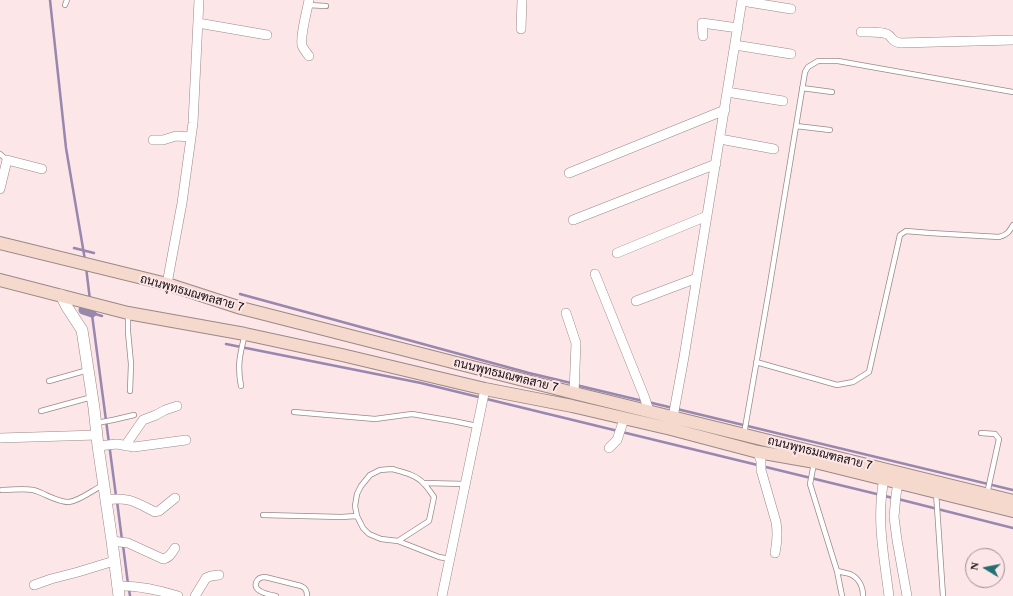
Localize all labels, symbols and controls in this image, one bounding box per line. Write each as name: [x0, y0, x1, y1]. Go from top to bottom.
street label: ถนนพุทธมณฑลสาย 7: [138, 271, 246, 315]
street label: ถนนพุทธมณฑลสาย 7: [452, 355, 560, 395]
street label: ถนนพุทธมณฑลสาย 7: [766, 433, 874, 473]
north arrow: [965, 548, 1005, 588]
text: N: [968, 561, 981, 571]

